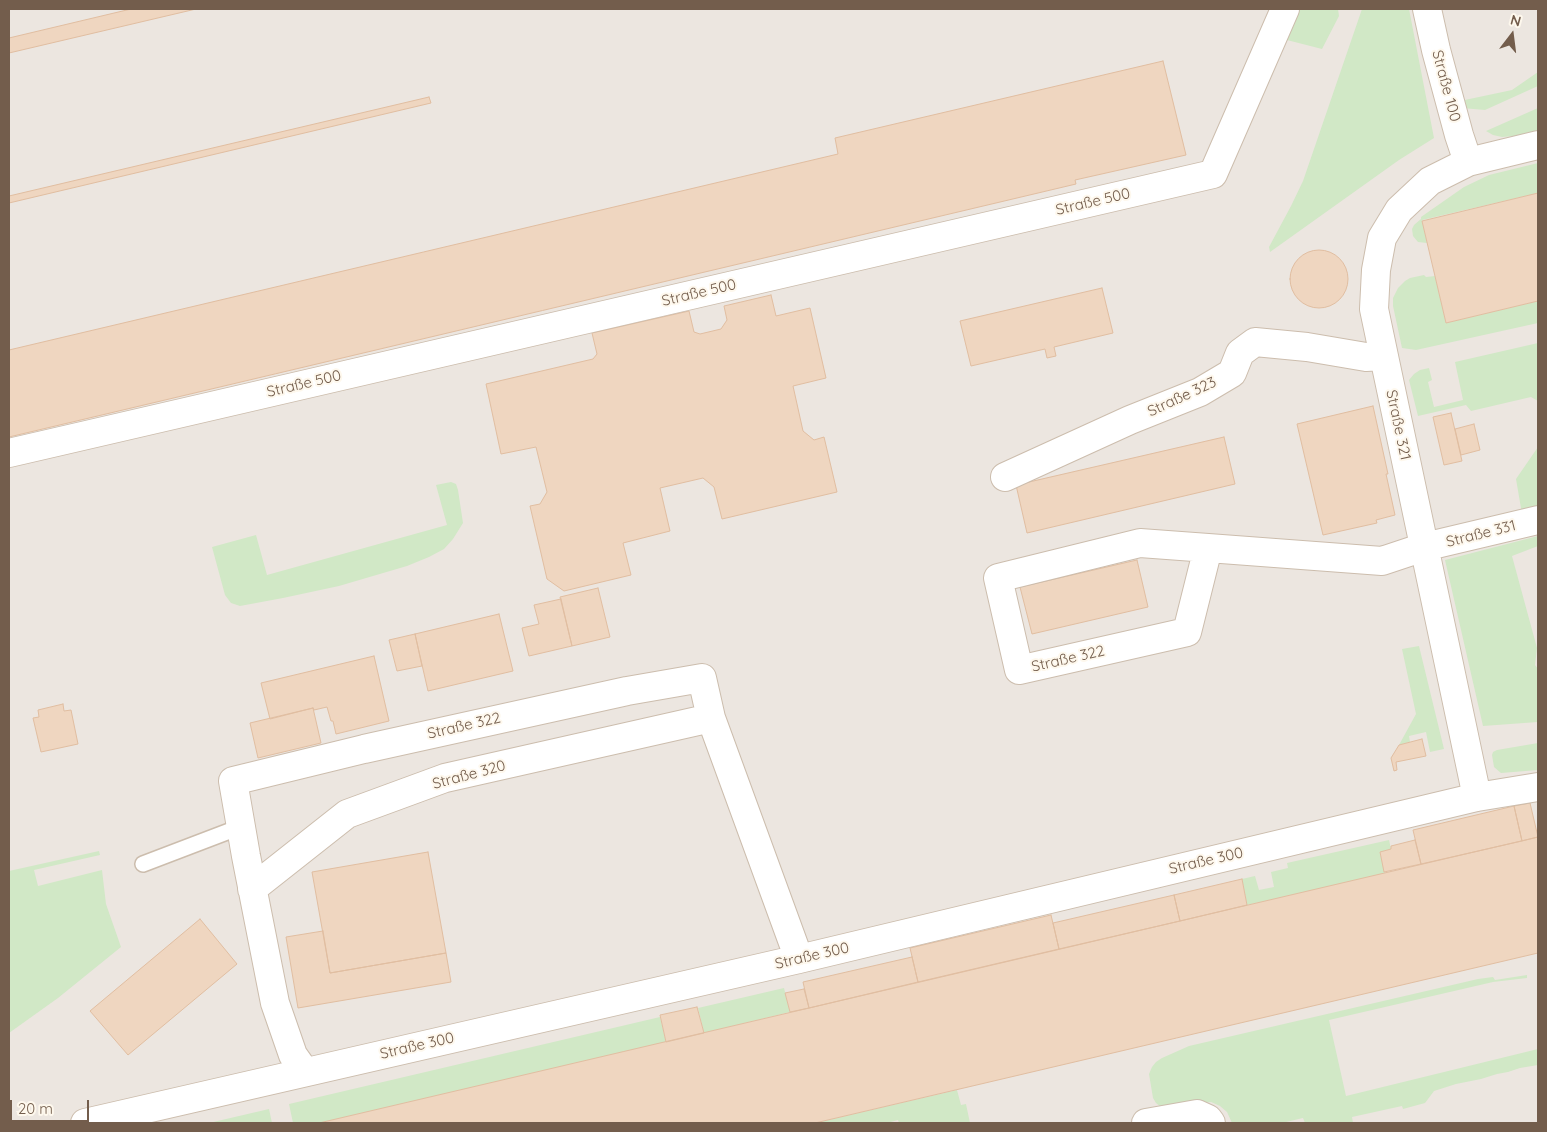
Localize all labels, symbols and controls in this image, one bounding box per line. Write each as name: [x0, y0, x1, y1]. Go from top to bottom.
north arrow: [1487, 10, 1537, 60]
text: N: [1509, 10, 1523, 31]
street label: Straße 100: [1428, 48, 1464, 124]
street label: Straße 500: [1054, 185, 1132, 219]
street label: Straße 500: [660, 276, 738, 310]
street label: Straße 500: [265, 367, 343, 401]
street label: Straße 323: [1145, 373, 1219, 421]
street label: Straße 321: [1382, 388, 1414, 462]
street label: Straße 331: [1444, 517, 1518, 551]
street label: Straße 322: [1030, 642, 1106, 676]
street label: Straße 322: [426, 709, 502, 743]
street label: Straße 320: [430, 757, 508, 793]
street label: Straße 300: [1167, 844, 1245, 878]
street label: Straße 300: [773, 939, 851, 973]
street label: Straße 300: [378, 1029, 456, 1063]
scale bar: [12, 1090, 91, 1122]
text: 20 m: [18, 1099, 53, 1118]

